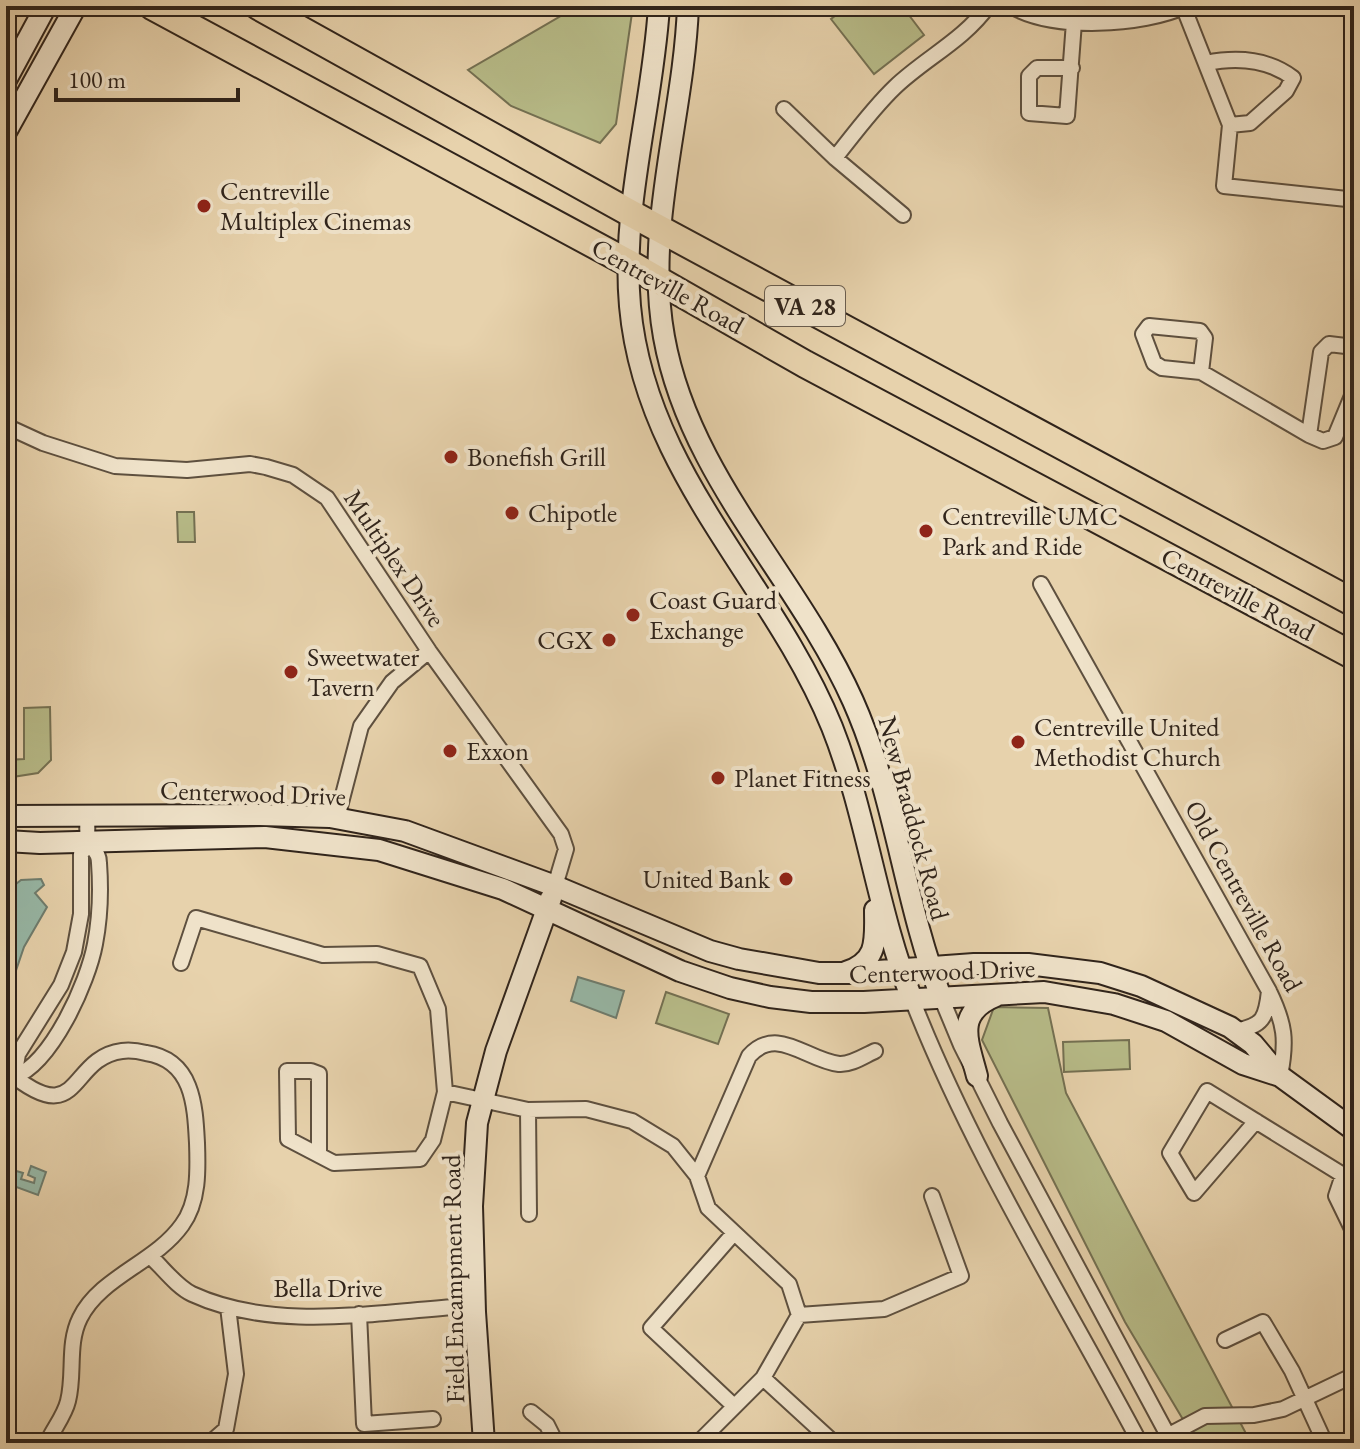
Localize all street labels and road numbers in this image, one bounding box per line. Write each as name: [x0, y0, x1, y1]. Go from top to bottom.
street label: Centreville Road: [586, 230, 751, 342]
road number: VA 28: [765, 286, 845, 326]
street label: Multiplex Drive: [336, 483, 454, 633]
street label: Centreville Road: [1155, 539, 1321, 649]
street label: New Braddock Road: [870, 712, 958, 924]
street label: Centerwood Drive: [159, 773, 347, 813]
street label: Old Centreville Road: [1177, 794, 1311, 998]
street label: Centerwood Drive: [848, 951, 1036, 991]
street label: Field Encampment Road: [434, 1153, 472, 1404]
street label: Bella Drive: [274, 1271, 383, 1305]

